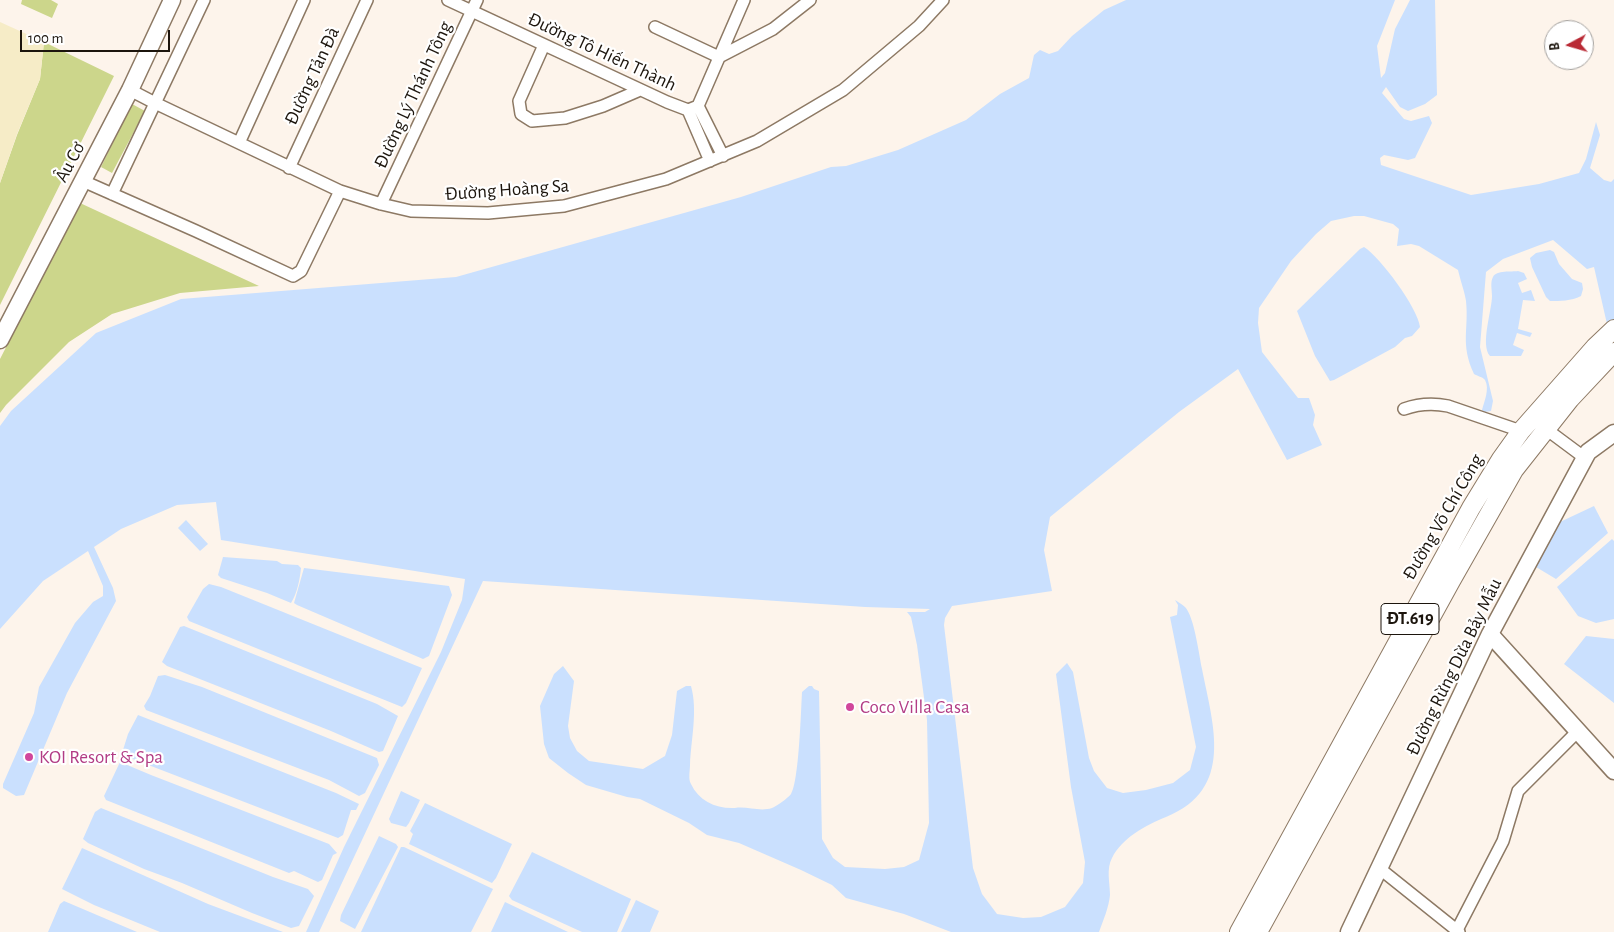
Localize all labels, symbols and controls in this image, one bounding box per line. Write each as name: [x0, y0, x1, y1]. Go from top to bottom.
street label: Đường Tô Hiến Thành: [524, 8, 680, 96]
street label: Đường Lý Thánh Tông: [369, 18, 457, 172]
scale bar: [22, 20, 172, 52]
north arrow: [1544, 20, 1594, 70]
street label: Đường Tản Đà: [279, 23, 345, 129]
text: 100 m: [28, 31, 63, 46]
text: B: [1548, 42, 1562, 51]
street label: Âu Cơ: [50, 138, 90, 186]
street label: Đường Hoàng Sa: [444, 174, 570, 206]
street label: Đường Võ Chí Công: [1398, 450, 1488, 584]
street label: Đường Rừng Dừa Bảy Mẫu: [1401, 575, 1507, 759]
road number: ĐT.619: [1381, 604, 1439, 634]
place label: Coco Villa Casa: [860, 696, 970, 718]
marker: Coco Villa Casa: [844, 701, 856, 713]
place label: KOI Resort & Spa: [39, 746, 163, 768]
marker: KOI Resort & Spa: [23, 751, 35, 763]

